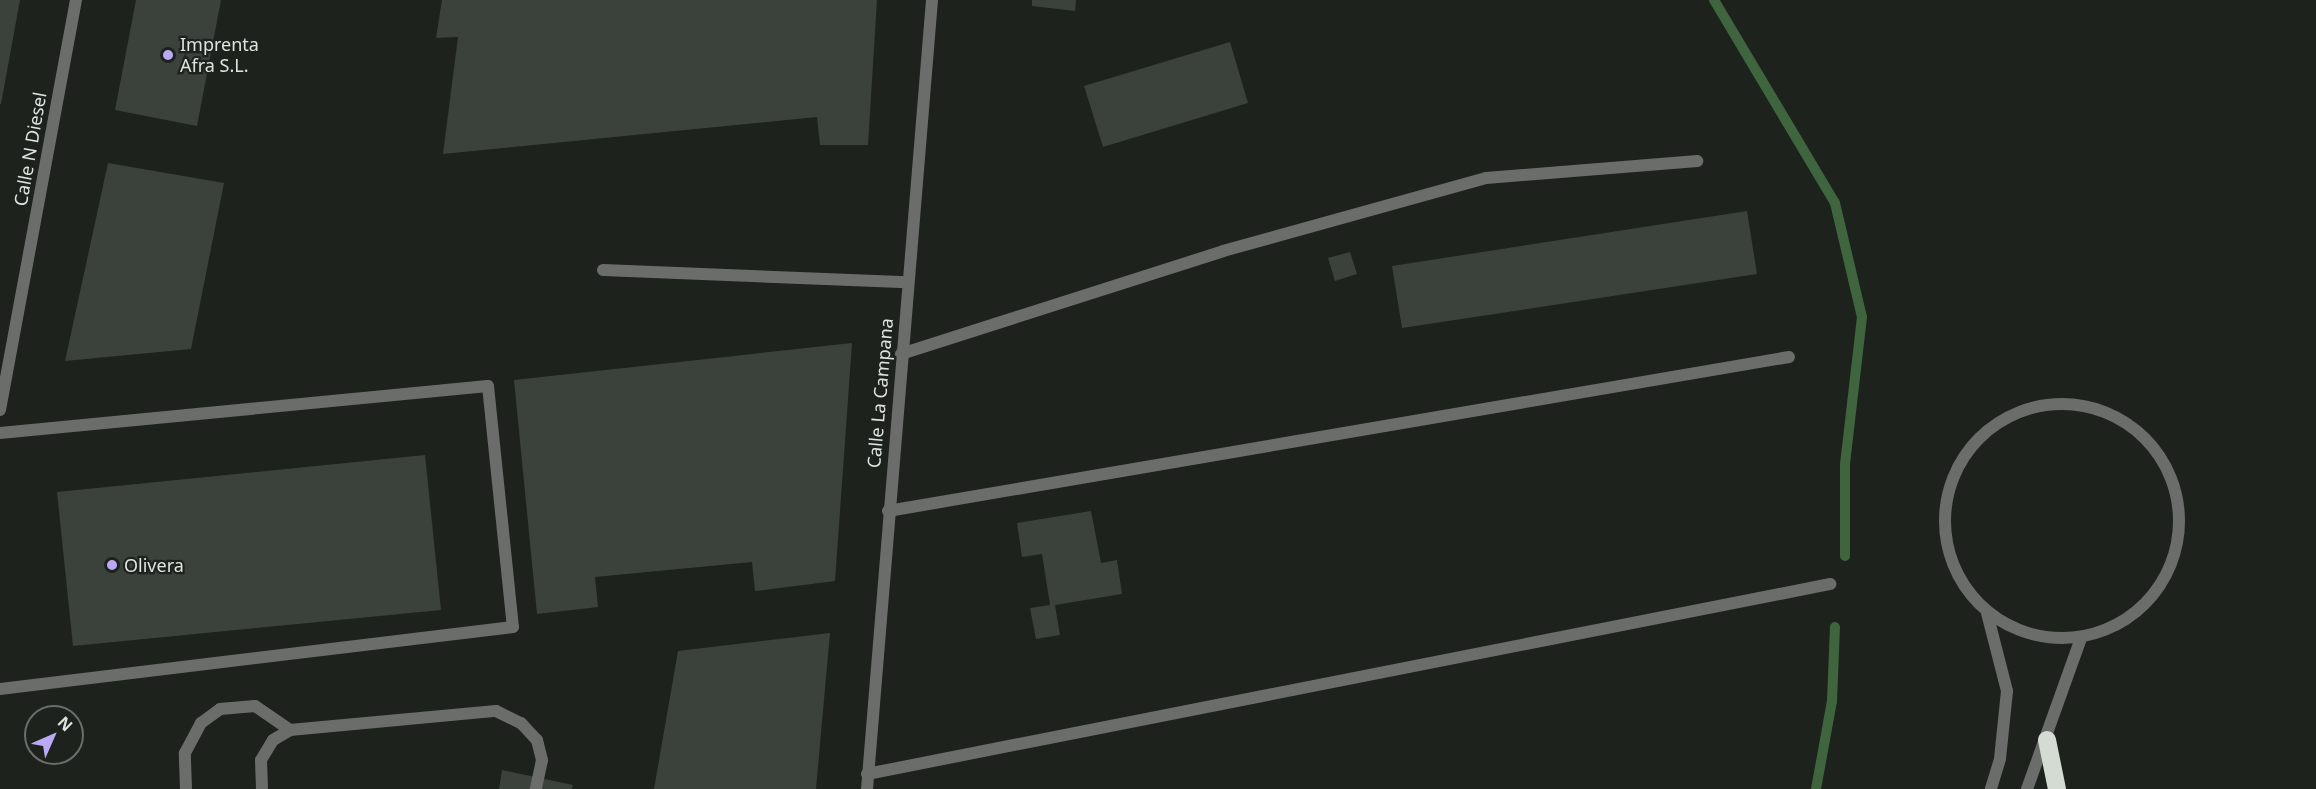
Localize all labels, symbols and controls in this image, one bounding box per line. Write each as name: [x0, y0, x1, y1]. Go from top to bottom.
place label: Imprenta Afra S.L.: [180, 34, 259, 76]
marker: Imprenta Afra S.L.: [161, 48, 175, 62]
street label: Calle N Diesel: [9, 90, 51, 208]
street label: Calle La Campana: [863, 317, 897, 469]
place label: Olivera: [124, 554, 184, 576]
marker: Olivera: [105, 558, 119, 572]
north arrow: [24, 705, 84, 765]
text: N: [53, 711, 78, 736]

